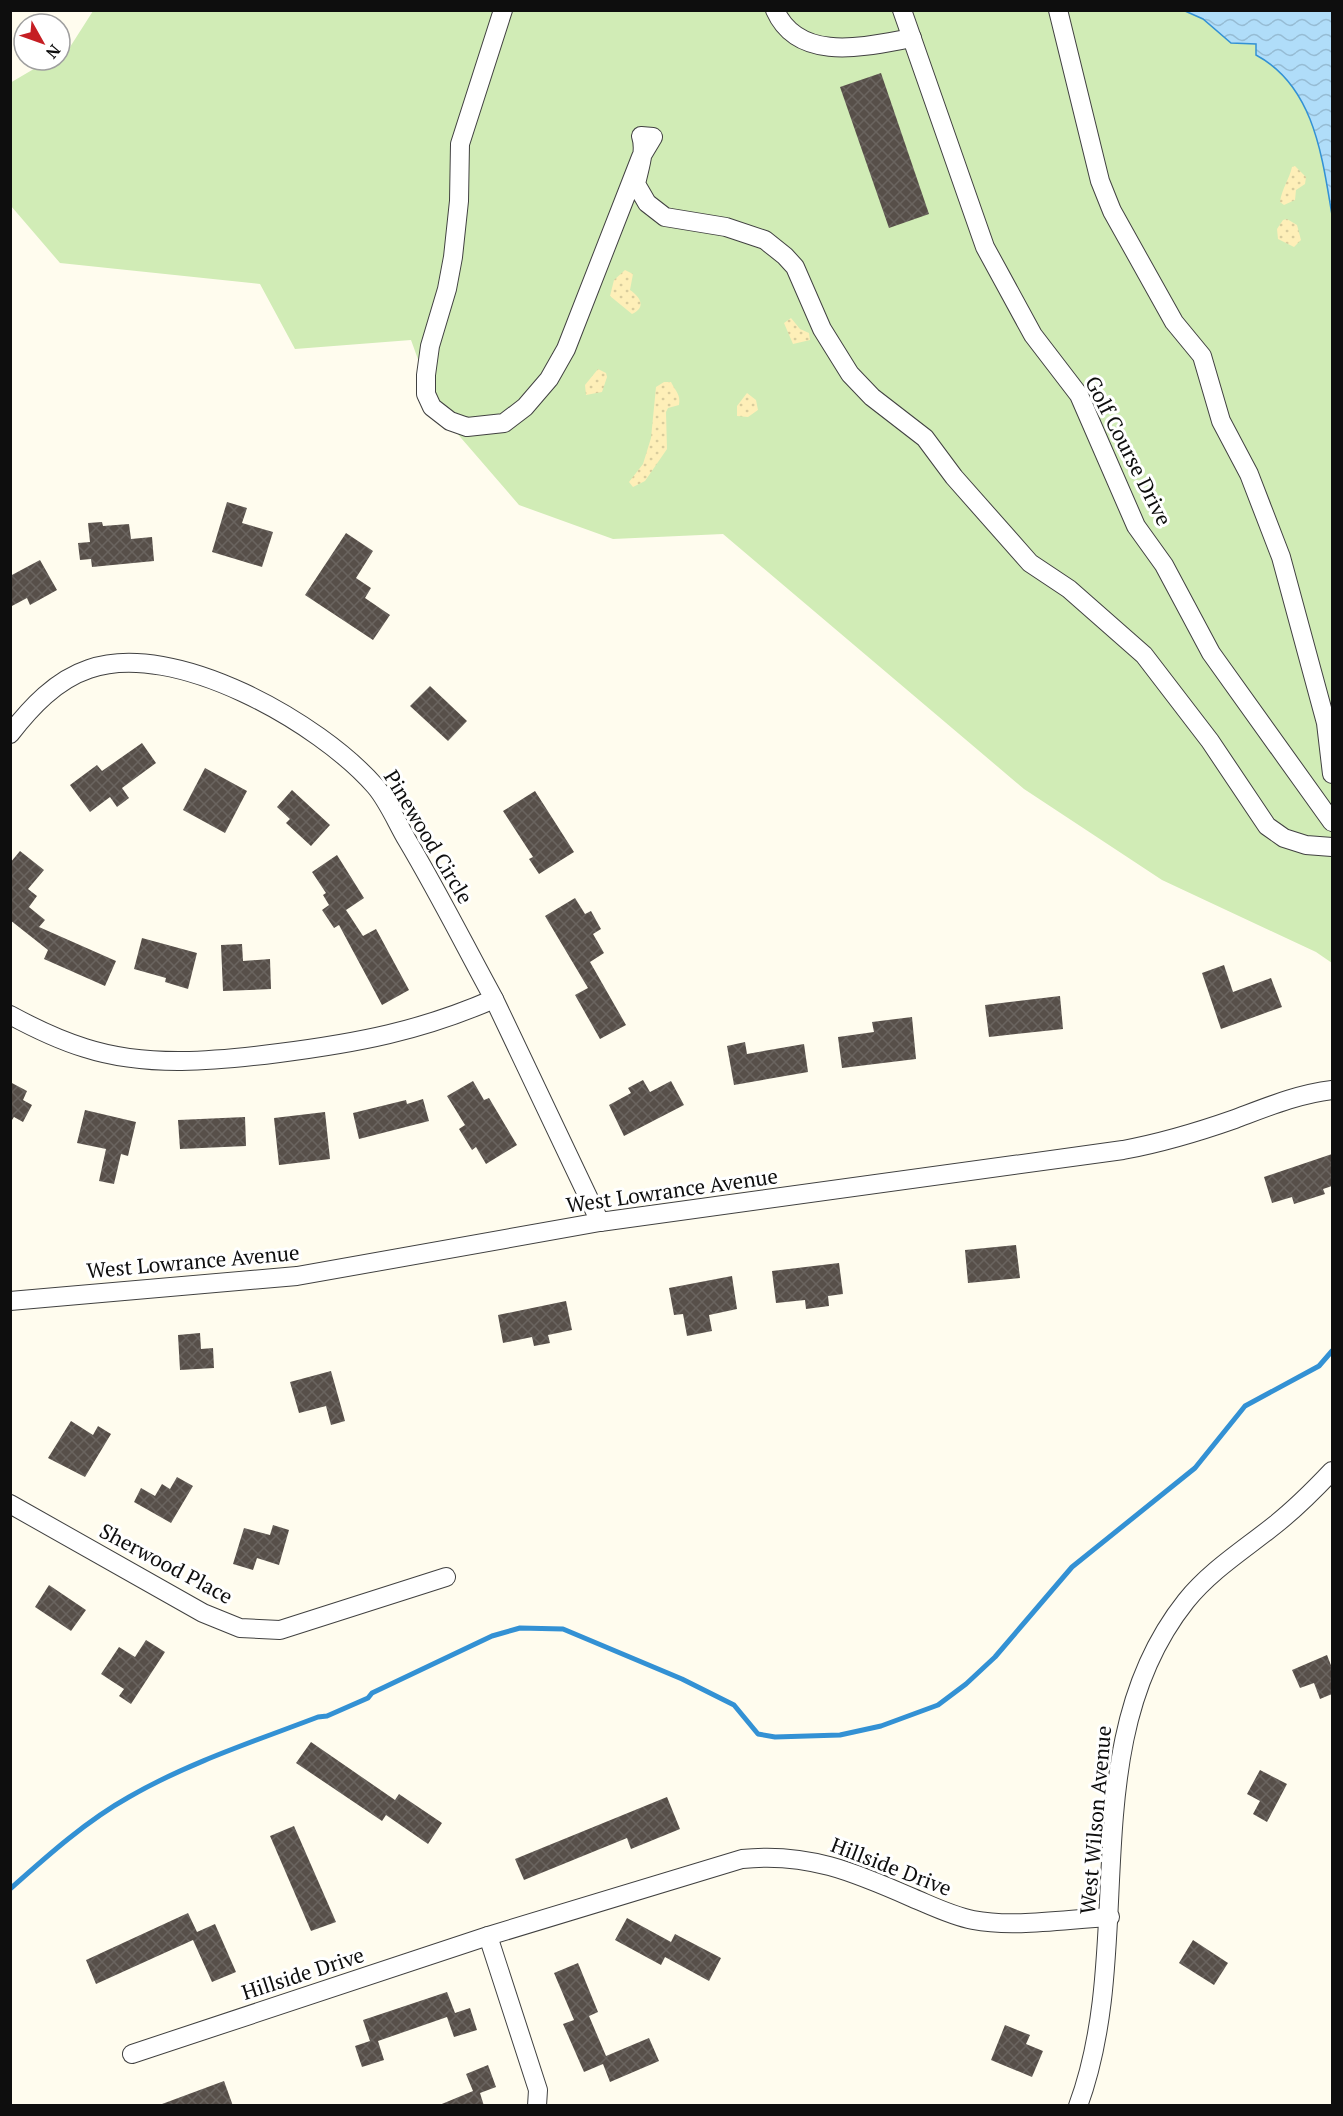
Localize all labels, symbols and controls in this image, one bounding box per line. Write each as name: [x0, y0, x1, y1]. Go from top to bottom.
north arrow: [12, 12, 72, 72]
text: N: [41, 40, 66, 63]
street label: Golf Course Drive: [1079, 371, 1179, 530]
street label: Pinewood Circle: [378, 764, 480, 909]
street label: West Lowrance Avenue: [564, 1161, 780, 1219]
street label: West Lowrance Avenue: [85, 1238, 301, 1284]
street label: Sherwood Place: [95, 1516, 238, 1610]
street label: West Wilson Avenue: [1073, 1724, 1117, 1916]
street label: Hillside Drive: [827, 1830, 956, 1902]
street label: Hillside Drive: [238, 1940, 367, 2006]

